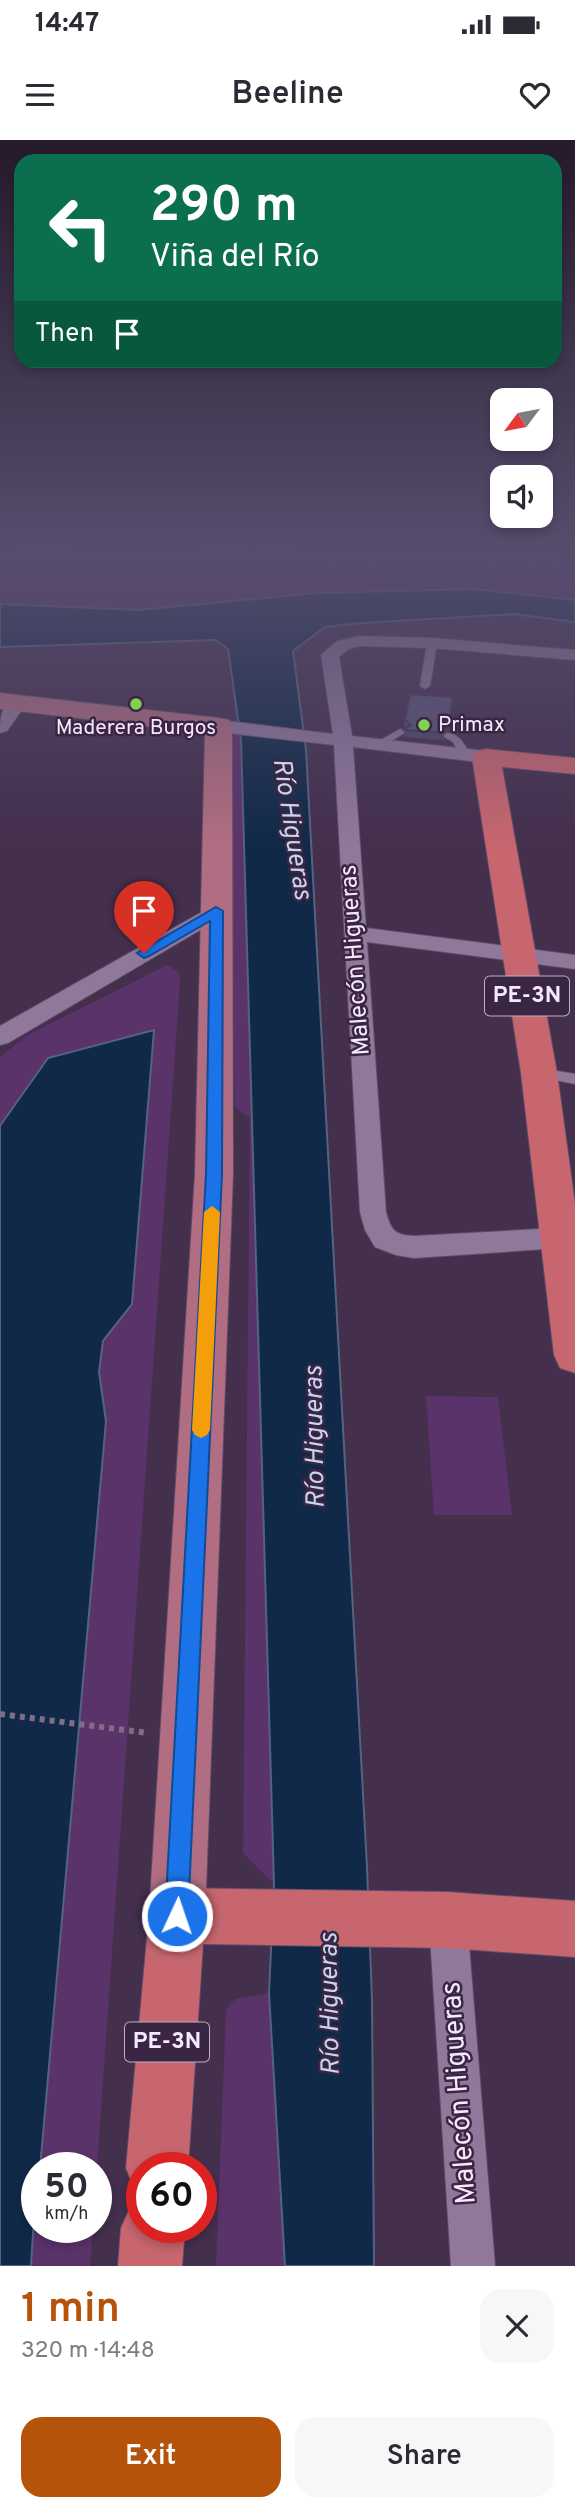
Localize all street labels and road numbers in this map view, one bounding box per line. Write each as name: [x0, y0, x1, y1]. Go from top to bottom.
street label: Malecón Higueras: [334, 864, 378, 1056]
road number: PE-3N: [485, 976, 569, 1016]
street label: Malecón Higueras: [434, 1980, 486, 2206]
road number: PE-3N: [125, 2022, 209, 2062]

